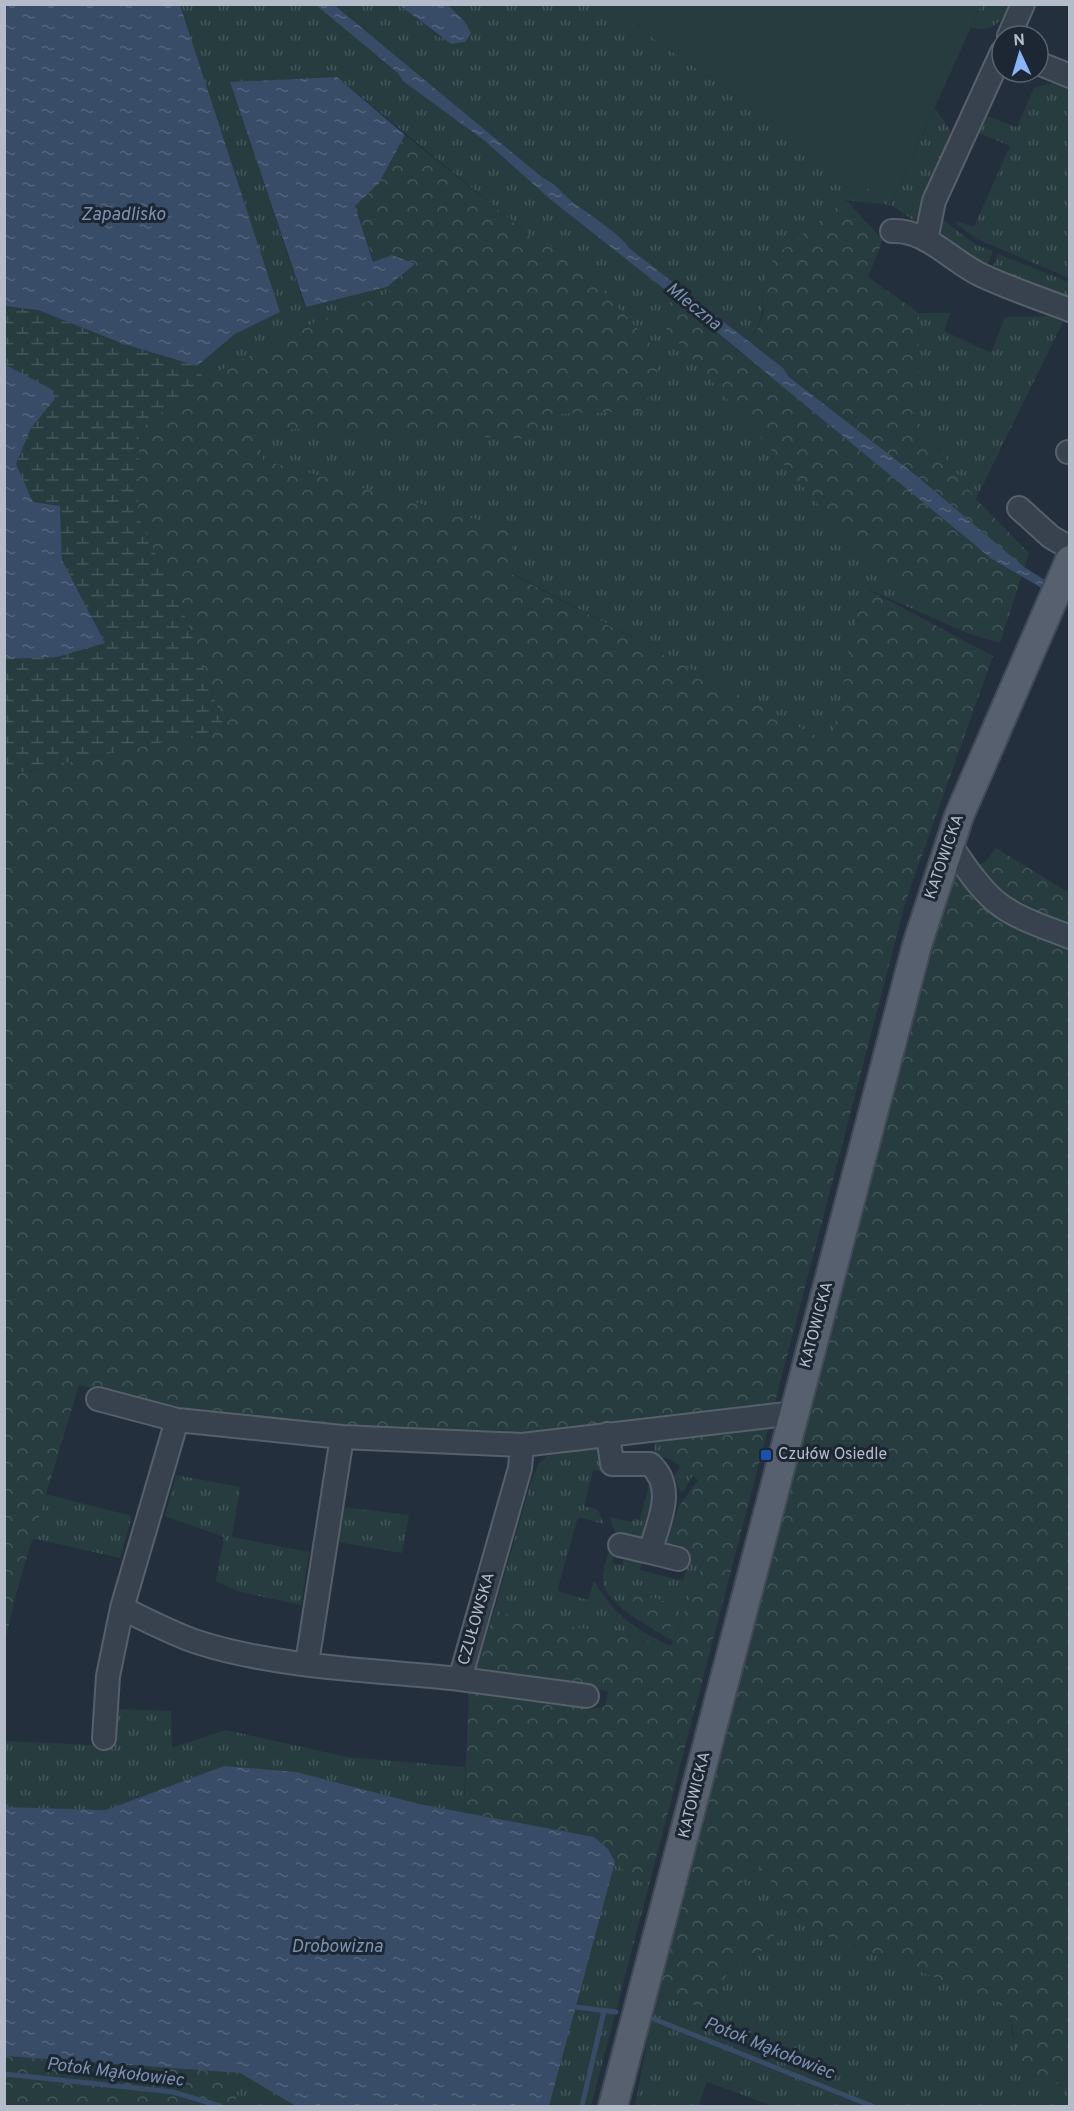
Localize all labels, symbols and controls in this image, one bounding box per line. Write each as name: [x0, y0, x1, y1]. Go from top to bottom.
north arrow: [990, 24, 1050, 84]
text: N: [1013, 31, 1026, 51]
water label: Zapadlisko: [81, 204, 166, 227]
water label: Mleczna: [661, 278, 726, 337]
street label: KATOWICKA: [921, 812, 969, 902]
street label: KATOWICKA: [796, 1279, 838, 1370]
place label: Czułów Osiedle: [778, 1445, 887, 1465]
marker: Czułów Osiedle: [759, 1448, 773, 1462]
street label: CZUŁOWSKA: [454, 1570, 500, 1668]
street label: KATOWICKA: [675, 1749, 715, 1840]
water label: Drobowizna: [291, 1936, 384, 1959]
water label: Potok Mąkołowiec: [701, 2012, 838, 2086]
water label: Potok Mąkołowiec: [45, 2053, 185, 2093]

